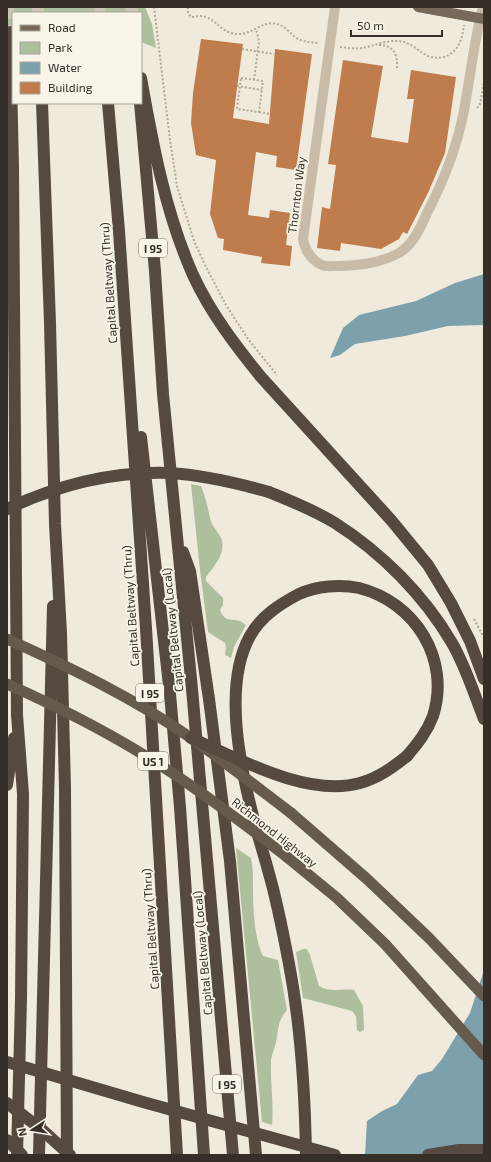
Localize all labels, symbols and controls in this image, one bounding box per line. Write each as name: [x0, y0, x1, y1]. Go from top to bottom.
legend: [12, 12, 142, 104]
scale bar: [351, 12, 442, 38]
text: 50 m: [357, 18, 384, 32]
text: Road: [48, 20, 76, 34]
text: Park: [48, 40, 73, 54]
text: Water: [48, 60, 82, 74]
text: Building: [48, 80, 93, 94]
street label: Thornton Way: [284, 155, 308, 234]
street label: Capital Beltway (Thru): [97, 222, 119, 344]
road number: I 95: [139, 239, 167, 257]
street label: Capital Beltway (Thru): [119, 545, 141, 667]
street label: Capital Beltway (Local): [159, 567, 185, 693]
road number: I 95: [136, 684, 164, 702]
road number: US 1: [138, 752, 168, 770]
street label: Richmond Highway: [229, 794, 321, 870]
street label: Capital Beltway (Thru): [139, 868, 161, 990]
street label: Capital Beltway (Local): [190, 890, 214, 1016]
road number: I 95: [213, 1075, 241, 1093]
north arrow: [12, 1110, 52, 1150]
text: N: [15, 1127, 29, 1137]

